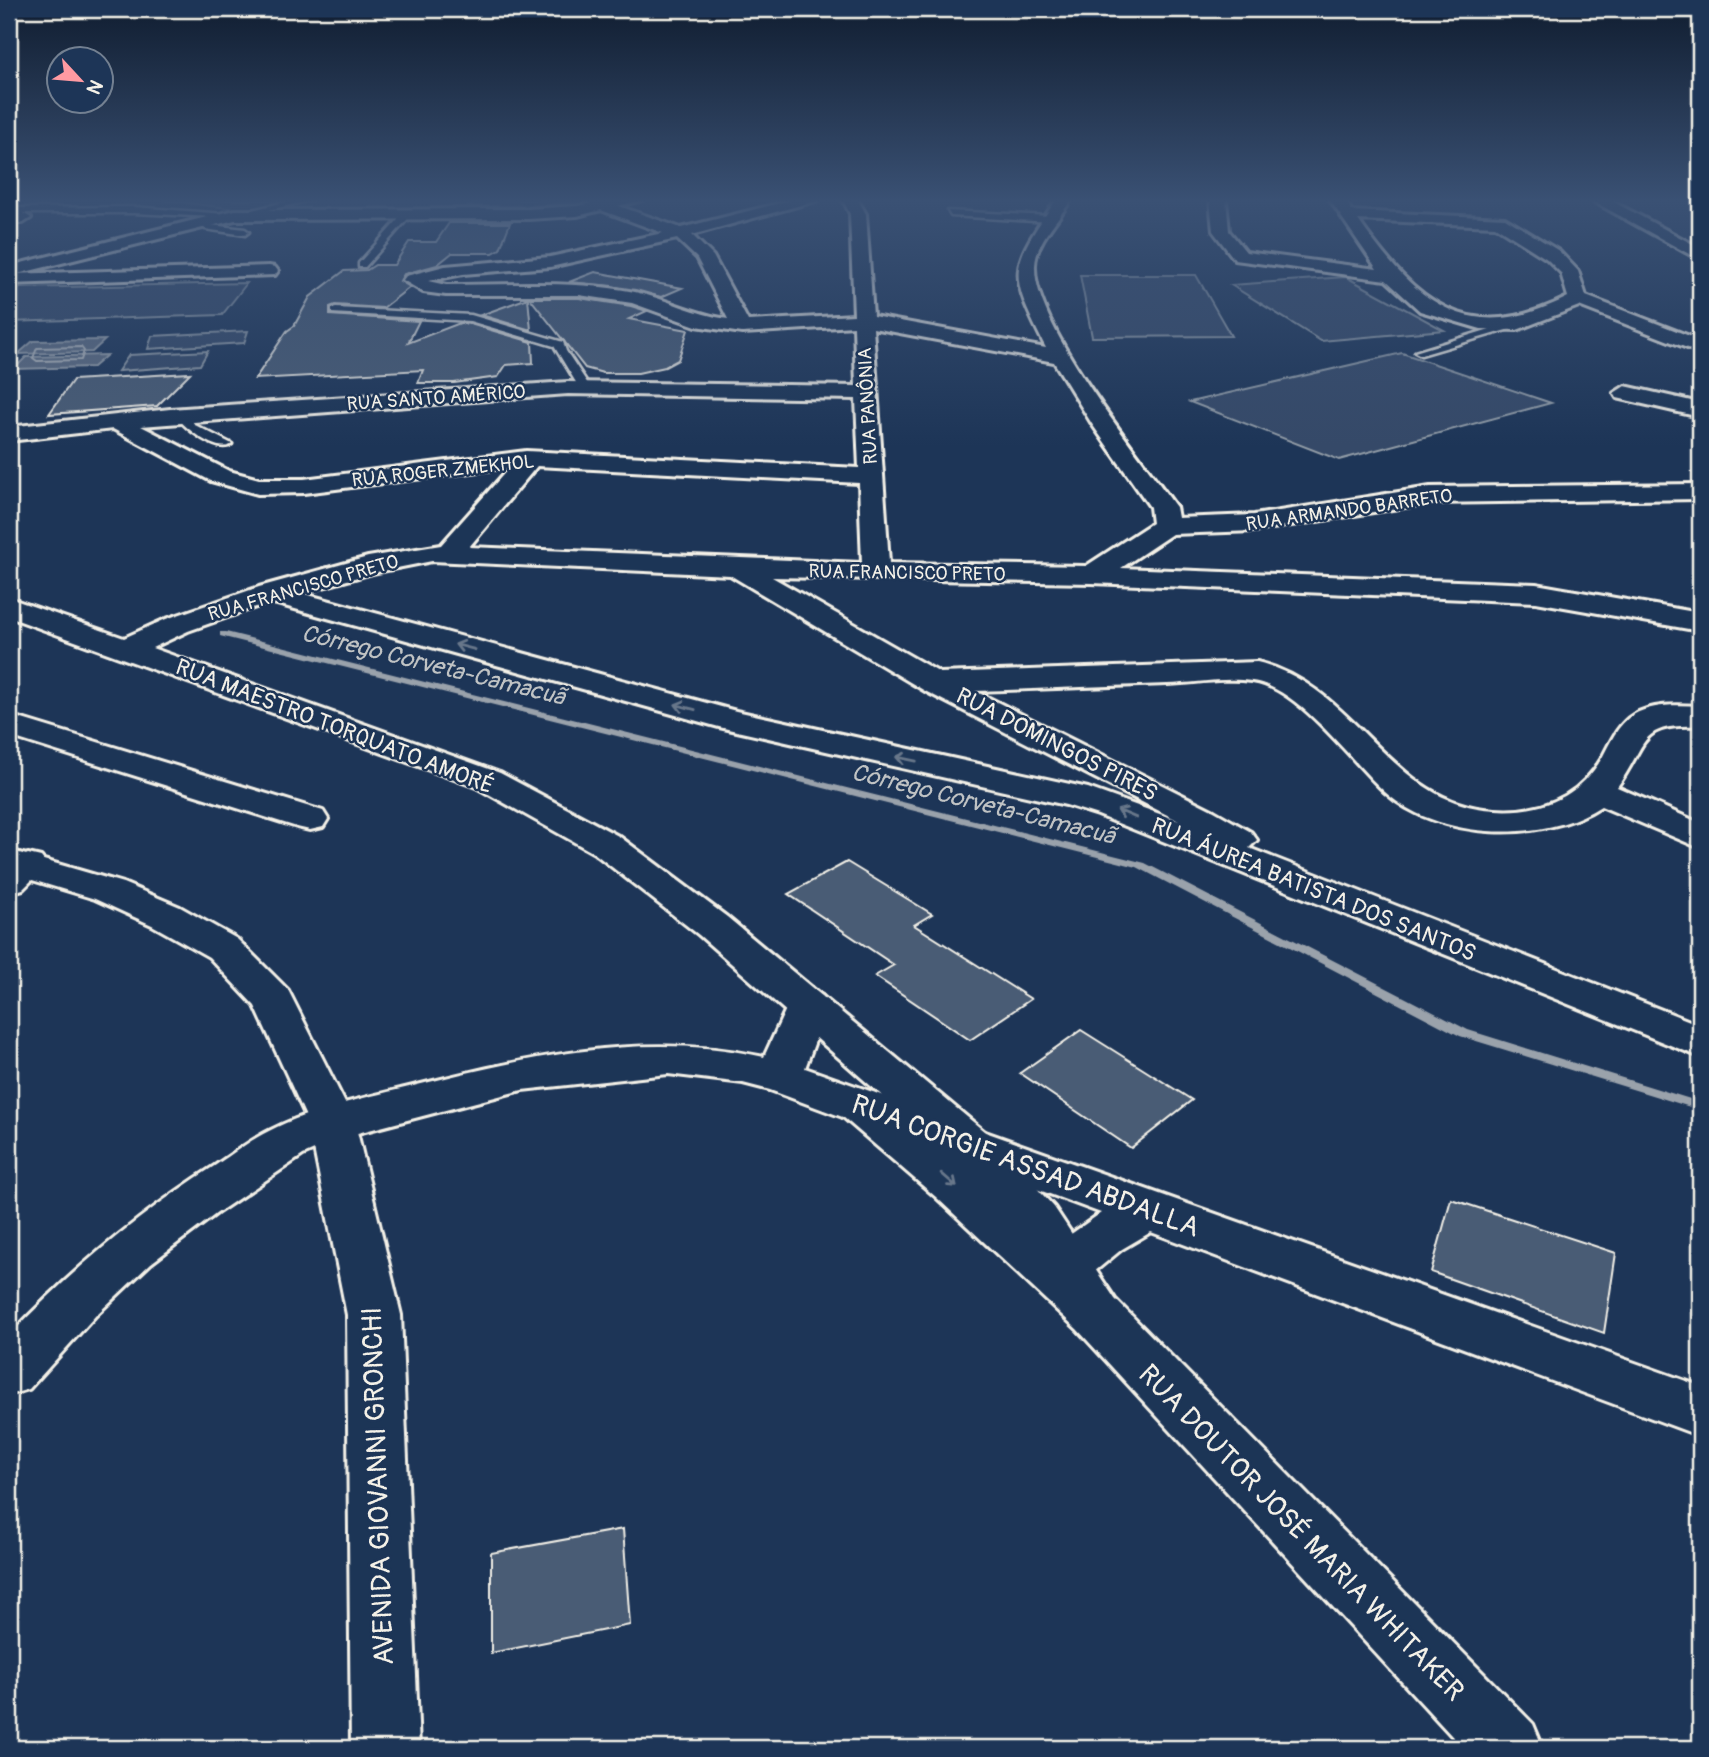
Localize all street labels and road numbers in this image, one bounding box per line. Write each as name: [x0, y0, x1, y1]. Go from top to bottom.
street label: RUA PANÔNIA: [853, 347, 883, 465]
street label: RUA SANTO AMÉRICO: [346, 380, 526, 416]
street label: RUA ROGER ZMEKHOL: [351, 449, 536, 493]
street label: RUA ARMANDO BARRETO: [1245, 484, 1454, 536]
street label: RUA FRANCISCO PRETO: [205, 549, 401, 627]
street label: RUA FRANCISCO PRETO: [808, 559, 1006, 587]
street label: RUA MAESTRO TORQUATO AMORÉ: [172, 652, 498, 801]
street label: RUA DOMINGOS PIRES: [951, 681, 1162, 808]
street label: RUA ÁUREA BATISTA DOS SANTOS: [1147, 811, 1480, 968]
street label: RUA CORGIE ASSAD ABDALLA: [847, 1087, 1204, 1246]
street label: AVENIDA GIOVANNI GRONCHI: [355, 1306, 402, 1666]
street label: RUA DOUTOR JOSÉ MARIA WHITAKER: [1130, 1357, 1471, 1709]

